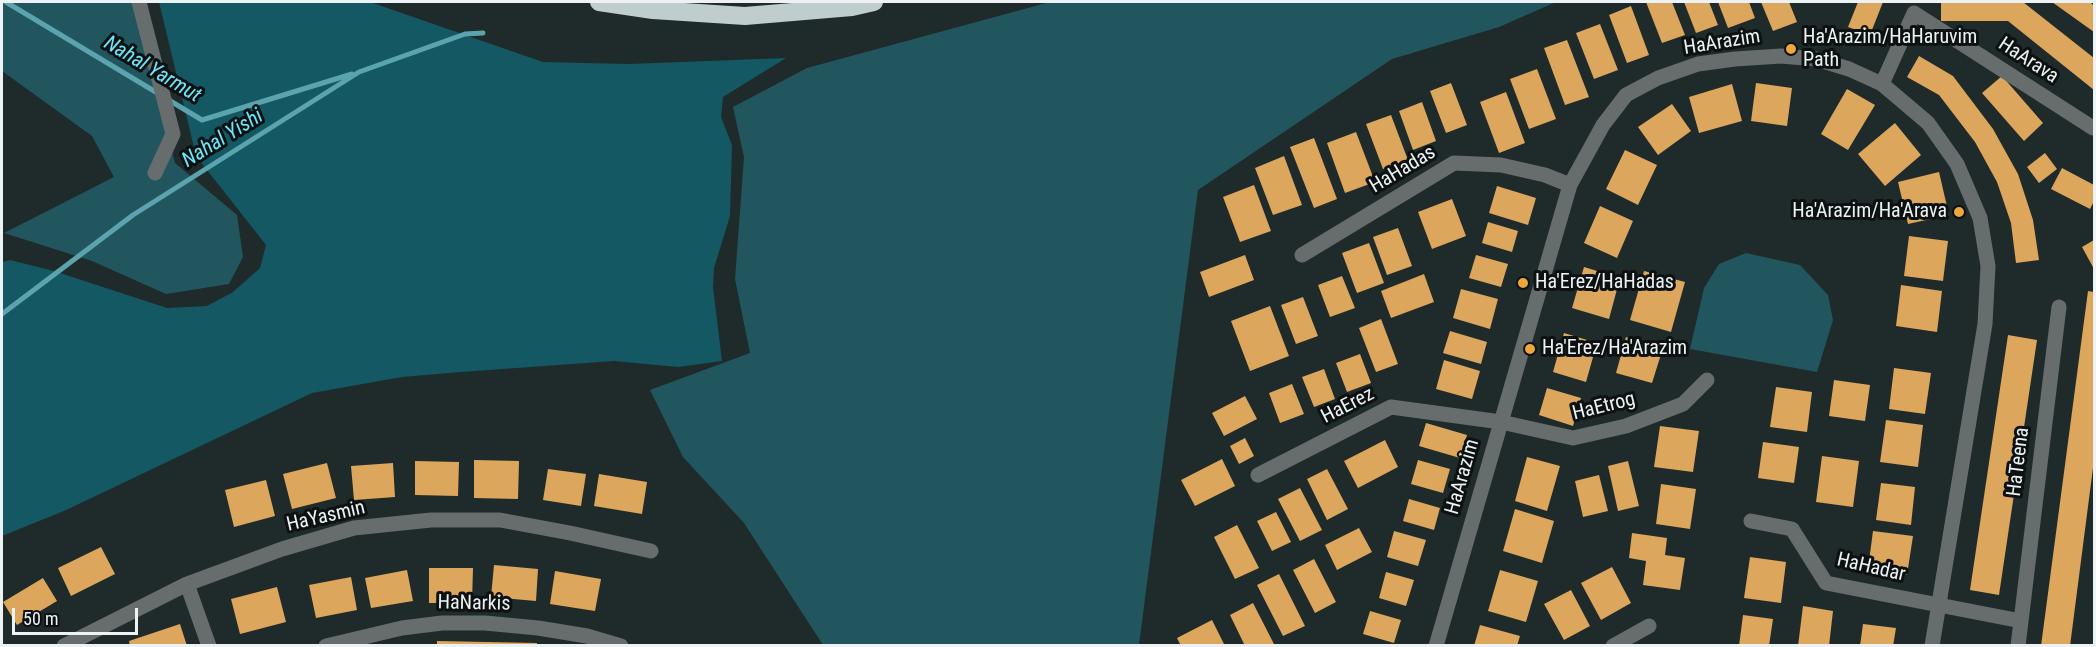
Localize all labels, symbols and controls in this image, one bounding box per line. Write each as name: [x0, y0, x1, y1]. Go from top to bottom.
street label: HaArazim: [1682, 25, 1762, 61]
place label: Ha'Arazim/HaHaruvim Path: [1803, 26, 1977, 73]
water label: Nahal Yarmut: [99, 31, 205, 109]
street label: HaArava: [1994, 33, 2062, 89]
marker: Ha'Arazim/HaHaruvim Path: [1784, 42, 1798, 56]
water label: Nahal Yishi: [178, 104, 268, 174]
street label: HaHadas: [1366, 141, 1440, 199]
place label: Ha'Arazim/Ha'Arava: [1792, 200, 1947, 224]
marker: Ha'Arazim/Ha'Arava: [1952, 205, 1966, 219]
place label: Ha'Erez/HaHadas: [1535, 271, 1674, 295]
marker: Ha'Erez/HaHadas: [1516, 276, 1530, 290]
place label: Ha'Erez/Ha'Arazim: [1542, 337, 1687, 361]
marker: Ha'Erez/Ha'Arazim: [1523, 342, 1537, 356]
street label: HaErez: [1318, 383, 1378, 429]
street label: HaEtrog: [1570, 388, 1638, 426]
street label: HaTeena: [2003, 426, 2035, 498]
street label: HaArazim: [1441, 437, 1485, 517]
street label: HaYasmin: [284, 496, 368, 538]
street label: HaHadar: [1834, 548, 1908, 588]
street label: HaNarkis: [437, 591, 511, 617]
scale bar: [15, 596, 141, 634]
text: 50 m: [23, 608, 58, 629]

